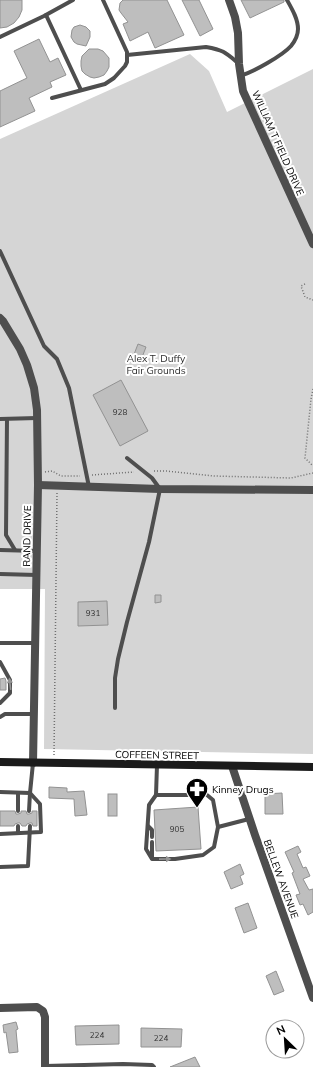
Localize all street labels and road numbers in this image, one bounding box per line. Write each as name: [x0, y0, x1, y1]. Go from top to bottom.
street label: WILLIAM T FIELD DRIVE: [249, 88, 307, 198]
street label: RAND DRIVE: [20, 505, 34, 567]
street label: COFFEEN STREET: [115, 748, 199, 762]
street label: BELLEW AVENUE: [261, 838, 301, 921]

